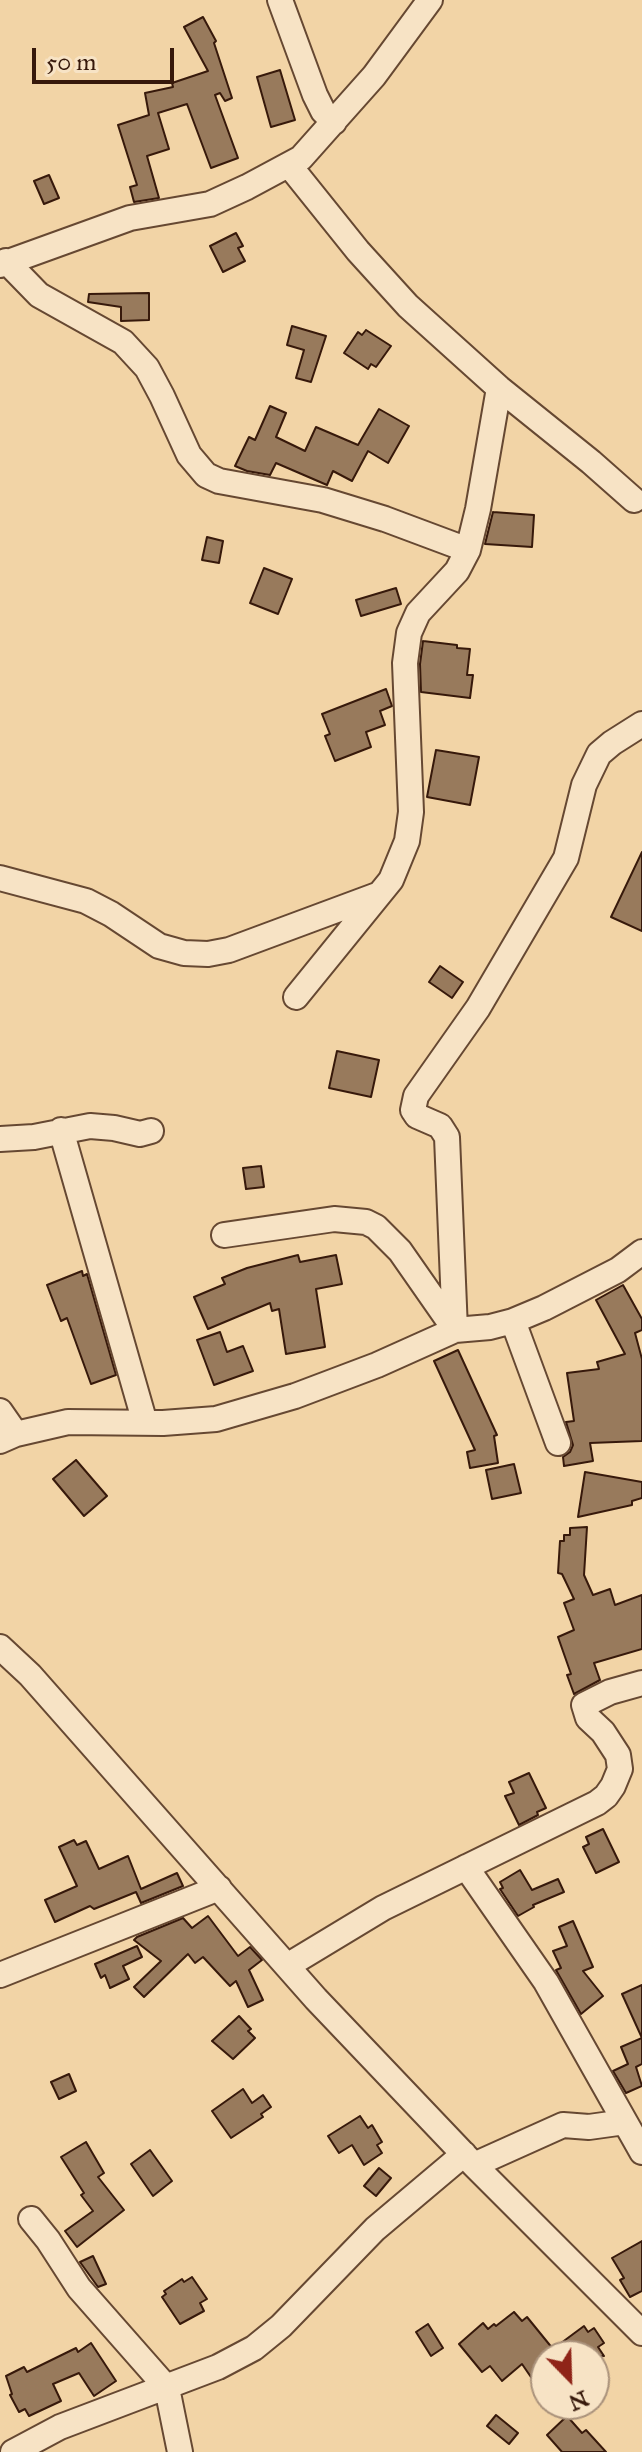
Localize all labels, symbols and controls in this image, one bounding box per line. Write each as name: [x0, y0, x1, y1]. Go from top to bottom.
scale bar: [36, 32, 178, 82]
text: 50 m: [46, 47, 96, 77]
north arrow: [530, 2340, 610, 2420]
text: N: [565, 2385, 593, 2417]

